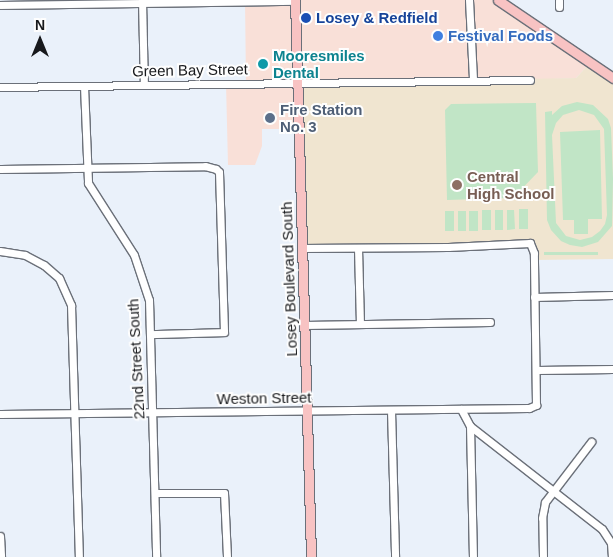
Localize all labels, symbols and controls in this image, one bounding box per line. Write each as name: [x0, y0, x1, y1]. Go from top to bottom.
place label: Losey & Redfield: [316, 9, 438, 27]
marker: Losey & Redfield: [300, 12, 312, 24]
north arrow: [15, 15, 65, 65]
text: N: [35, 17, 45, 33]
place label: Festival Foods: [448, 27, 553, 45]
marker: Festival Foods: [432, 30, 444, 42]
place label: Mooresmiles Dental: [273, 46, 365, 81]
marker: Mooresmiles Dental: [257, 58, 269, 70]
street label: Green Bay Street: [132, 60, 248, 80]
place label: Fire Station No. 3: [280, 100, 363, 135]
marker: Fire Station No. 3: [264, 112, 276, 124]
place label: Central High School: [467, 167, 554, 202]
marker: Central High School: [451, 179, 463, 191]
street label: Losey Boulevard South: [277, 201, 301, 357]
street label: 22nd Street South: [124, 298, 148, 420]
street label: Weston Street: [216, 388, 312, 408]

